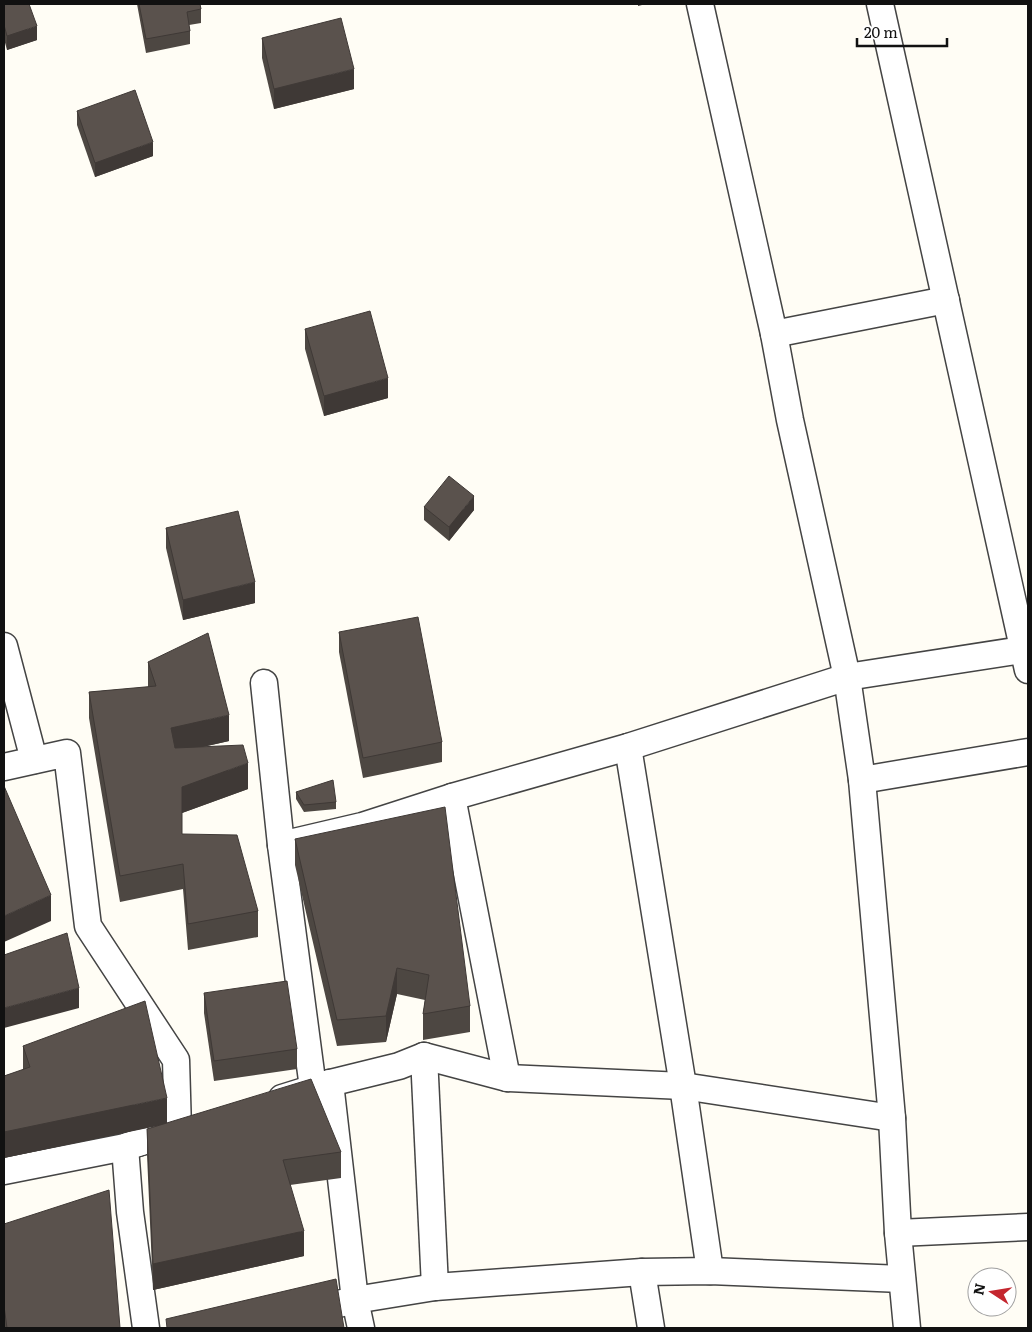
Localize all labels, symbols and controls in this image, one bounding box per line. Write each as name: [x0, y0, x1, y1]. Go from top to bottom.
scale bar: [857, 15, 947, 47]
text: 20 m: [864, 20, 898, 43]
north arrow: [967, 1267, 1017, 1317]
text: N: [967, 1281, 989, 1297]

